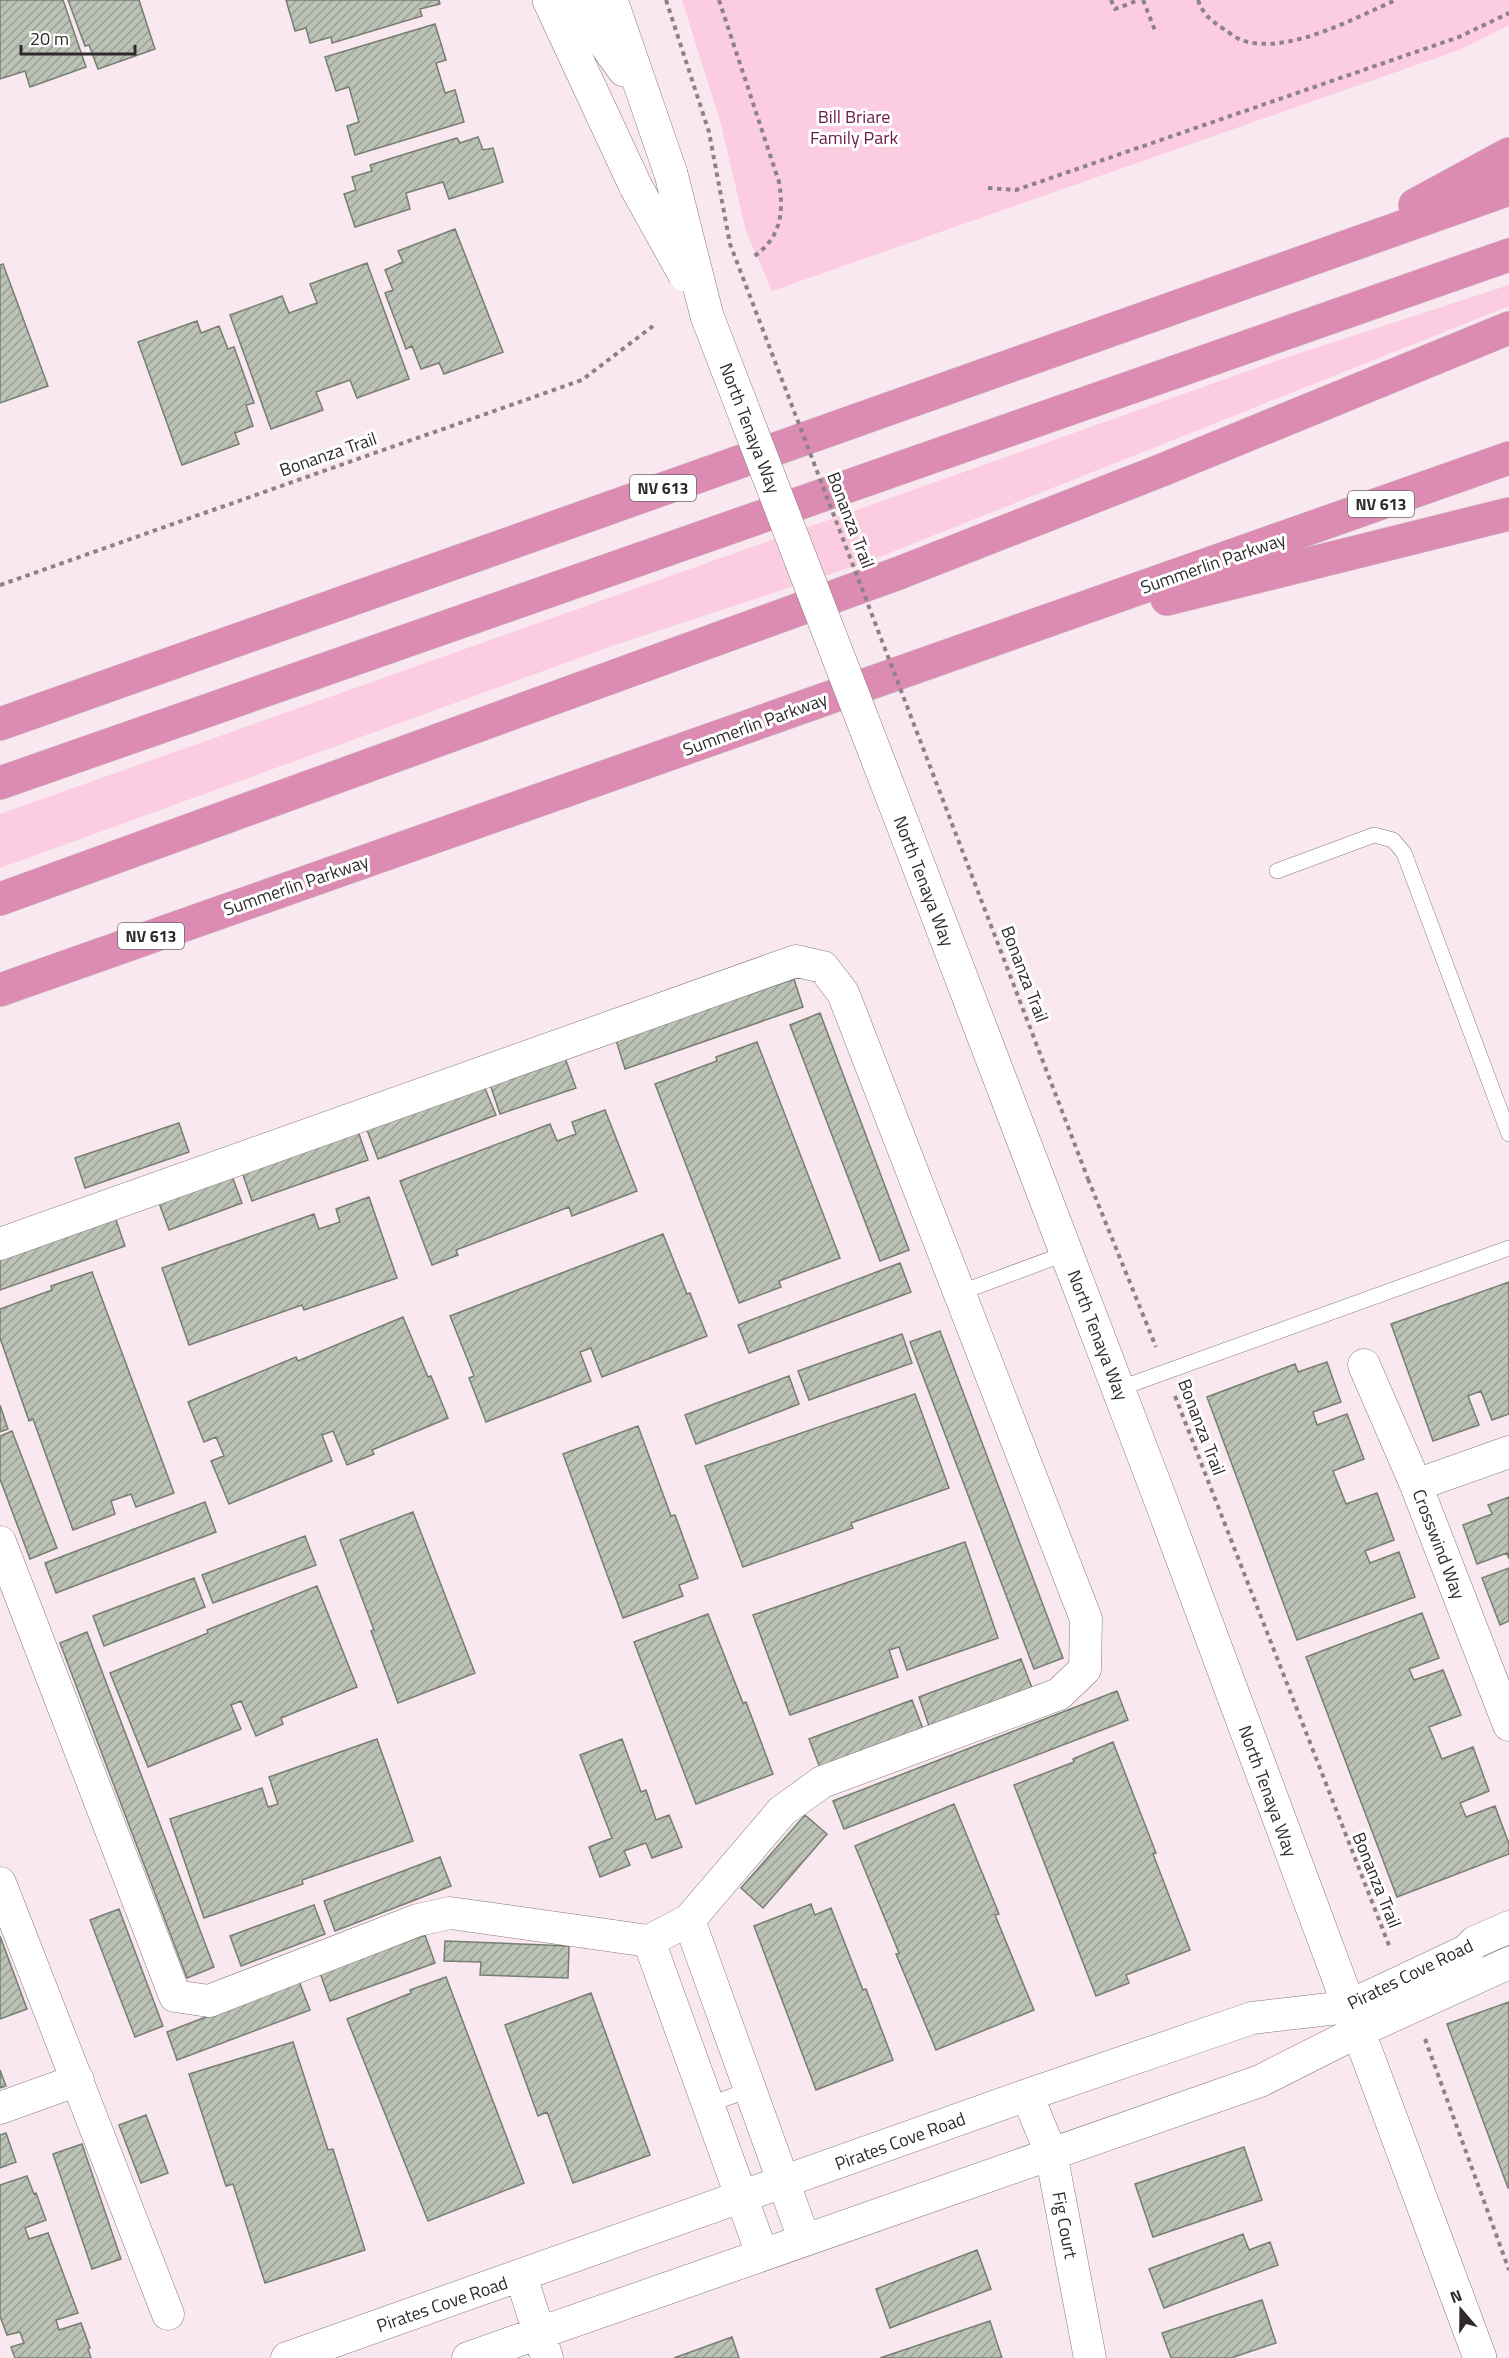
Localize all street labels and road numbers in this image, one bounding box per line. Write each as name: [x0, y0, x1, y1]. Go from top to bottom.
street label: North Tenaya Way: [713, 359, 787, 498]
street label: Bonanza Trail: [276, 425, 380, 483]
street label: Bonanza Trail: [820, 468, 882, 572]
road number: NV 613: [630, 475, 696, 501]
road number: NV 613: [1348, 491, 1414, 517]
street label: Summerlin Parkway: [1137, 525, 1290, 601]
street label: Summerlin Parkway: [679, 685, 831, 763]
street label: North Tenaya Way: [887, 812, 961, 951]
street label: Summerlin Parkway: [220, 847, 373, 923]
street label: Bonanza Trail: [994, 922, 1056, 1026]
road number: NV 613: [118, 923, 184, 949]
street label: North Tenaya Way: [1061, 1266, 1135, 1405]
street label: Bonanza Trail: [1171, 1375, 1233, 1479]
street label: Crosswind Way: [1406, 1485, 1473, 1603]
street label: North Tenaya Way: [1232, 1722, 1304, 1861]
street label: Bonanza Trail: [1345, 1828, 1409, 1932]
street label: Pirates Cove Road: [1342, 1932, 1478, 2016]
street label: Pirates Cove Road: [831, 2105, 969, 2177]
street label: Fig Court: [1045, 2189, 1085, 2262]
street label: Pirates Cove Road: [373, 2269, 511, 2339]

